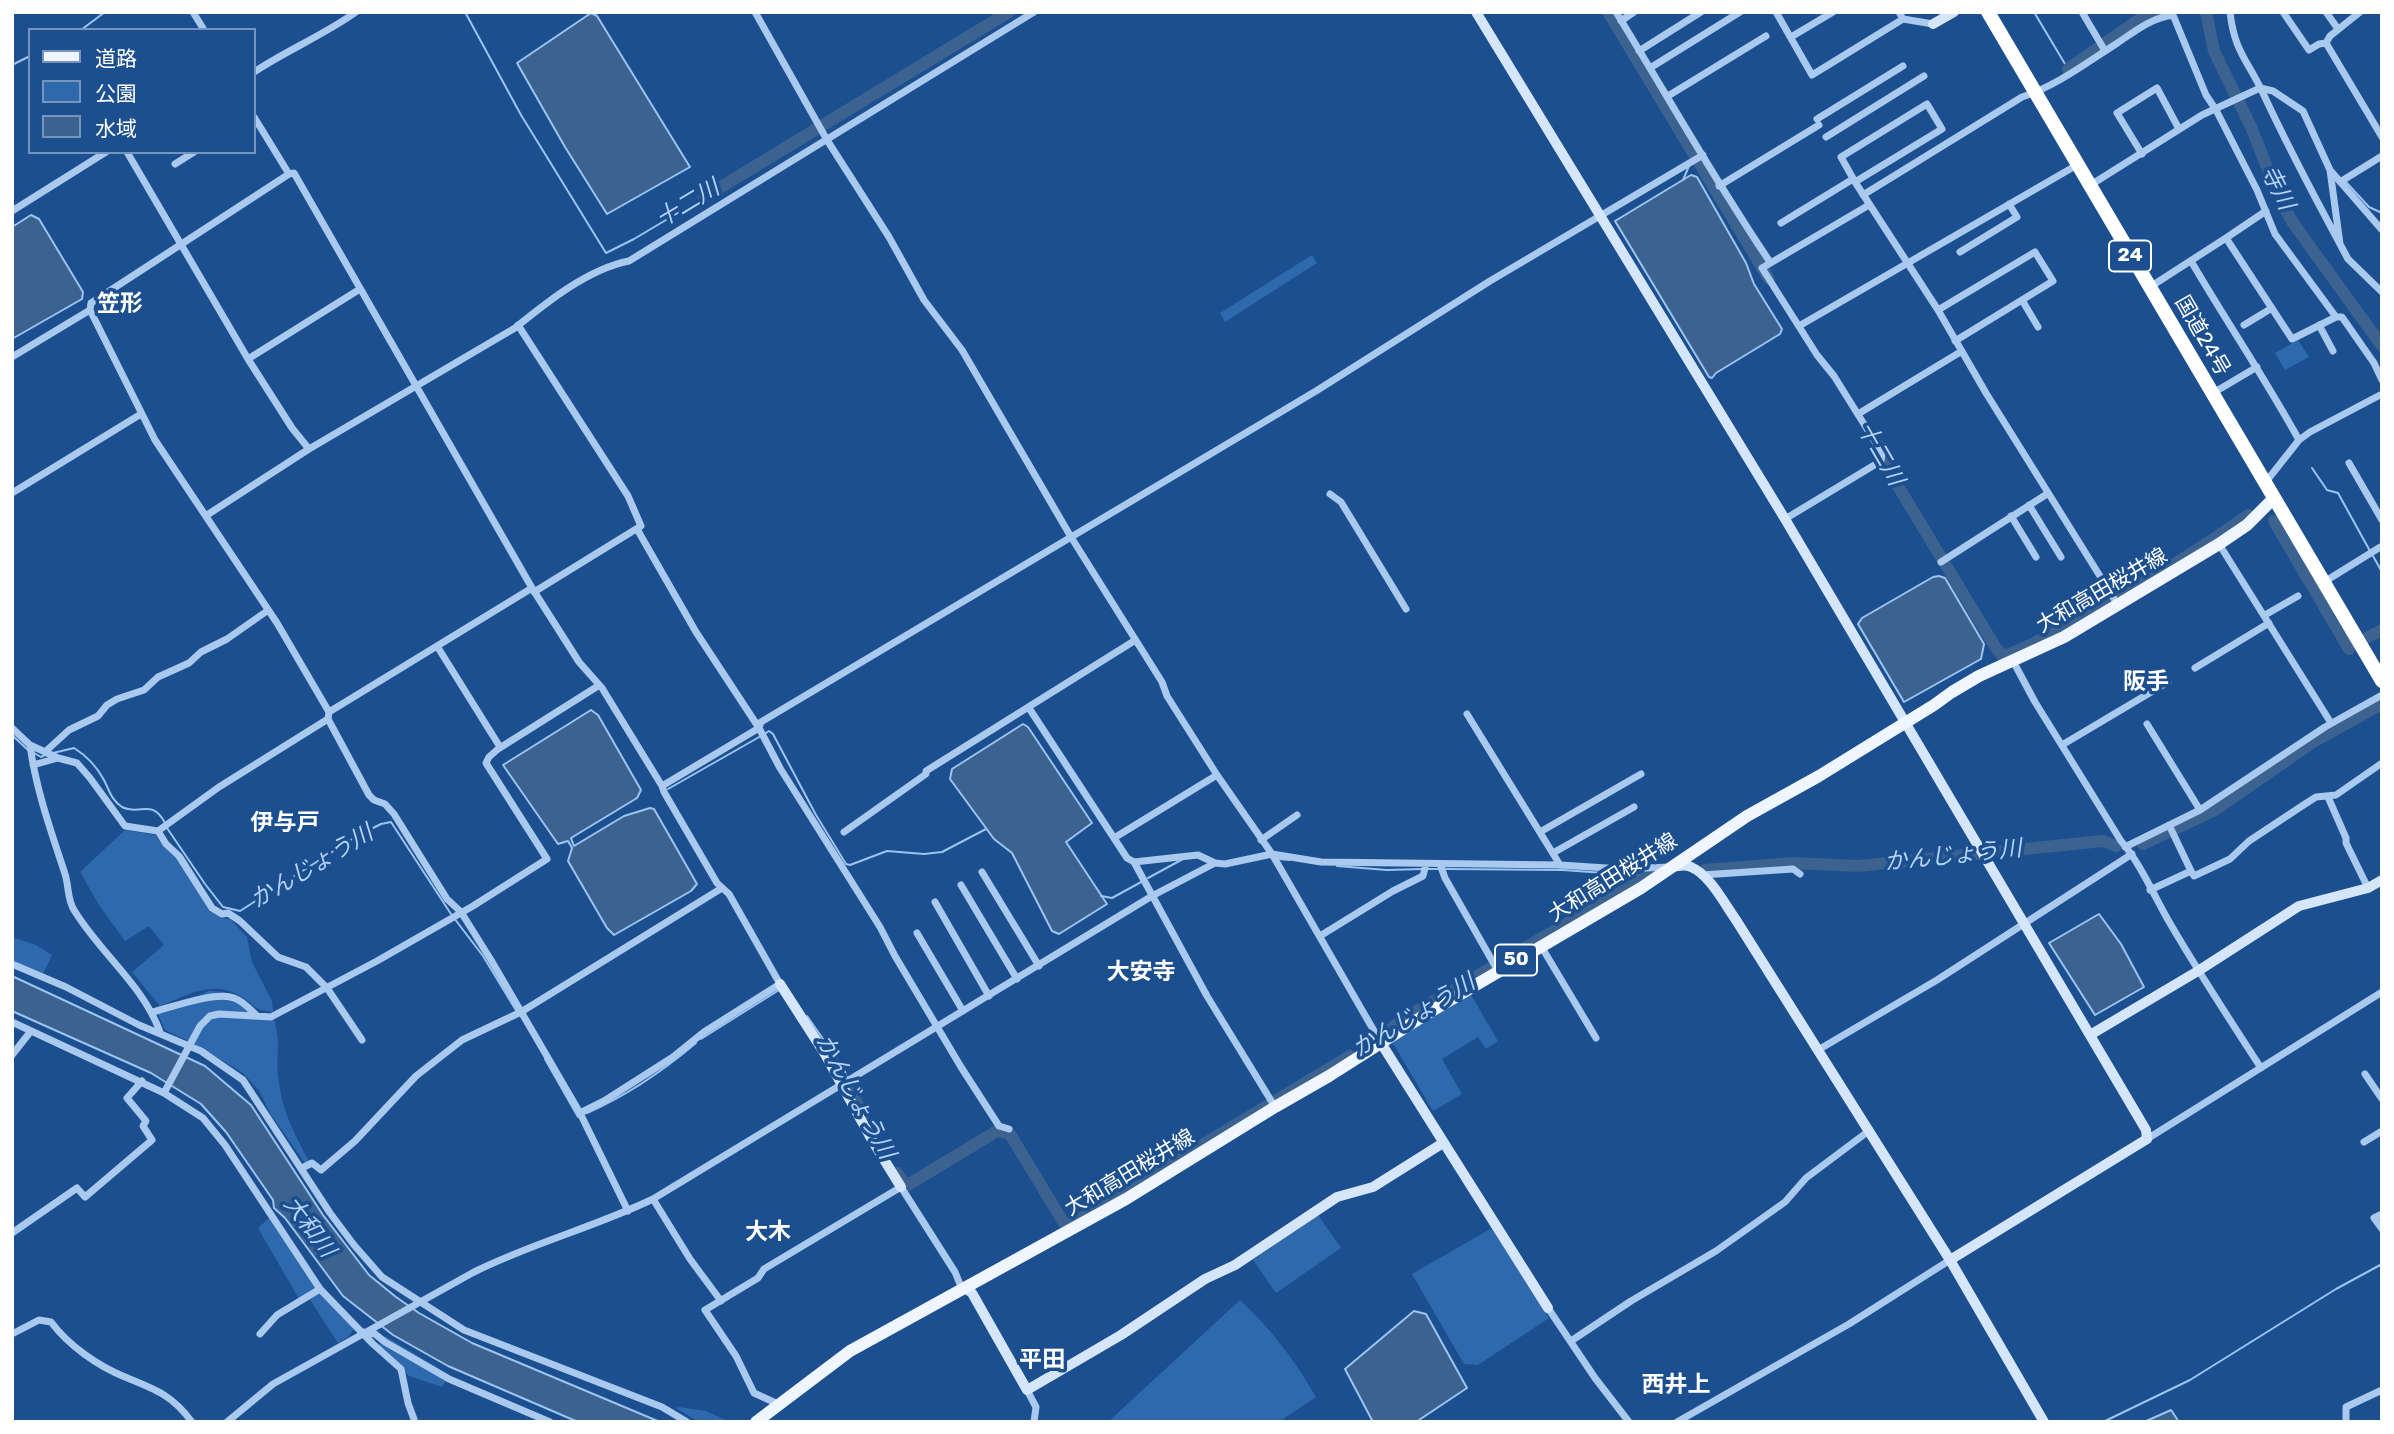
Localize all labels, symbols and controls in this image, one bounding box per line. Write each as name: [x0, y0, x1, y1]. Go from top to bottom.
legend: [28, 28, 256, 154]
text: 道路: [95, 46, 137, 71]
text: 公園: [95, 81, 137, 106]
text: 水域: [95, 116, 137, 141]
water label: 寺川: [2254, 161, 2300, 215]
water label: 十二川: [651, 174, 725, 234]
road number: 24: [2109, 240, 2151, 272]
district label: 笠形: [97, 290, 143, 318]
street label: 国道24号: [2169, 292, 2235, 380]
water label: 十二川: [1851, 417, 1909, 491]
street label: 大和高田桜井線: [2032, 543, 2172, 639]
district label: 阪手: [2123, 668, 2169, 696]
district label: 伊与戸: [251, 809, 319, 837]
water label: かんじょう川: [246, 820, 378, 914]
street label: 大和高田桜井線: [1544, 828, 1682, 928]
water label: かんじょう川: [1883, 835, 2023, 877]
road number: 50: [1495, 944, 1537, 976]
district label: 大安寺: [1107, 958, 1175, 986]
water label: かんじょう川: [1348, 969, 1480, 1063]
water label: かんじょう川: [809, 1030, 901, 1164]
street label: 大和高田桜井線: [1061, 1124, 1199, 1222]
water label: 大和川: [277, 1191, 341, 1263]
district label: 大木: [745, 1218, 791, 1246]
district label: 平田: [1019, 1346, 1065, 1374]
district label: 西井上: [1642, 1371, 1710, 1399]

